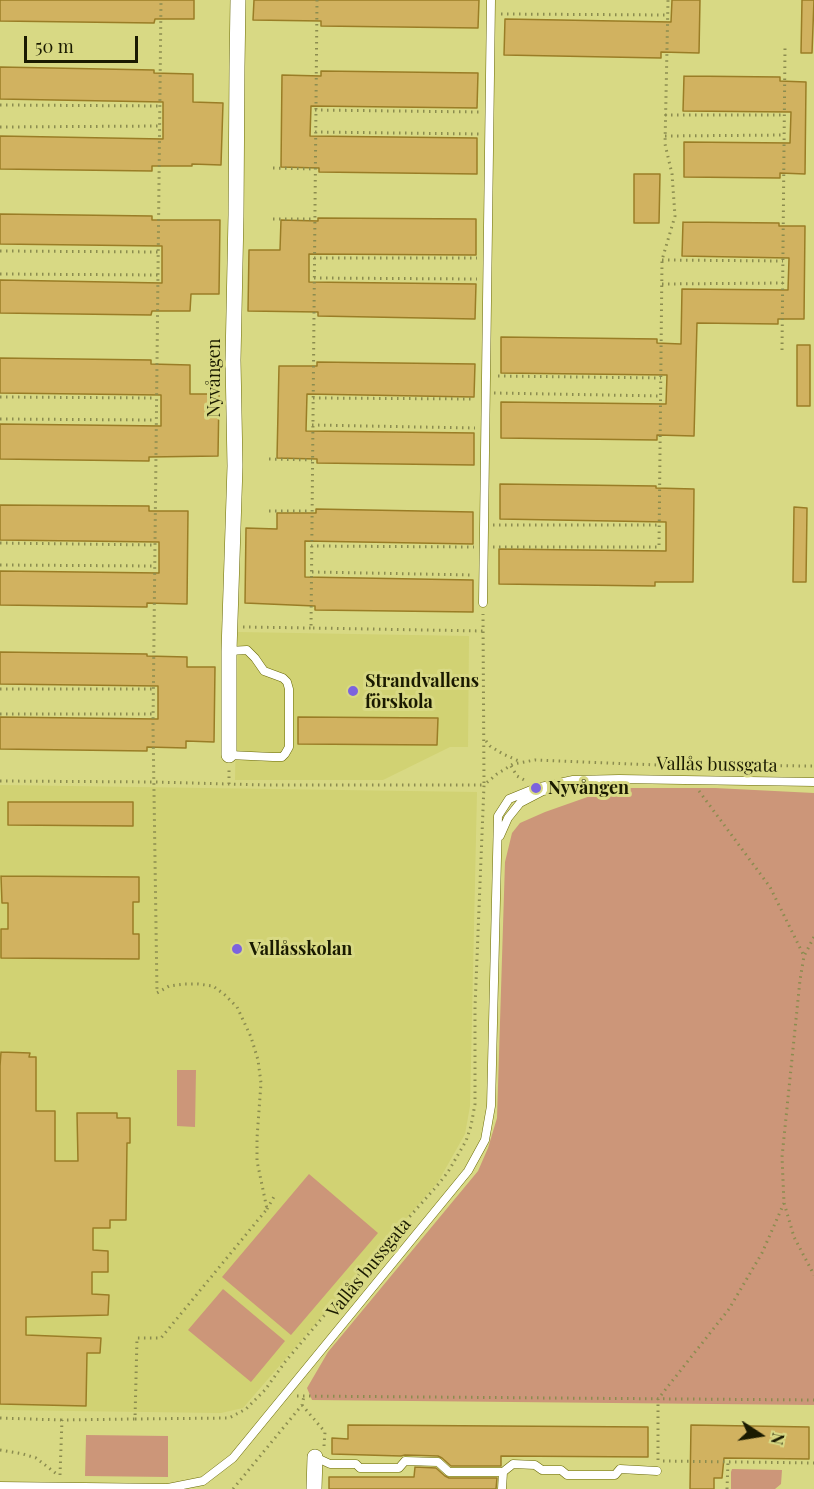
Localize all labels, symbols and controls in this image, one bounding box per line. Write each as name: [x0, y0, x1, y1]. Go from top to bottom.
scale bar: [27, 24, 141, 62]
text: 50 m: [35, 34, 74, 58]
street label: Nyvången: [203, 339, 225, 417]
place label: Strandvallens förskola: [365, 670, 479, 712]
marker: Strandvallens förskola: [346, 684, 360, 698]
street label: Vallås bussgata: [656, 753, 778, 777]
place label: Nyvången: [548, 777, 629, 799]
marker: Nyvången: [529, 781, 543, 795]
place label: Vallåsskolan: [249, 938, 352, 960]
marker: Vallåsskolan: [230, 942, 244, 956]
street label: Vallås bussgata: [322, 1214, 416, 1322]
north arrow: [730, 1405, 790, 1465]
text: N: [767, 1431, 790, 1447]

